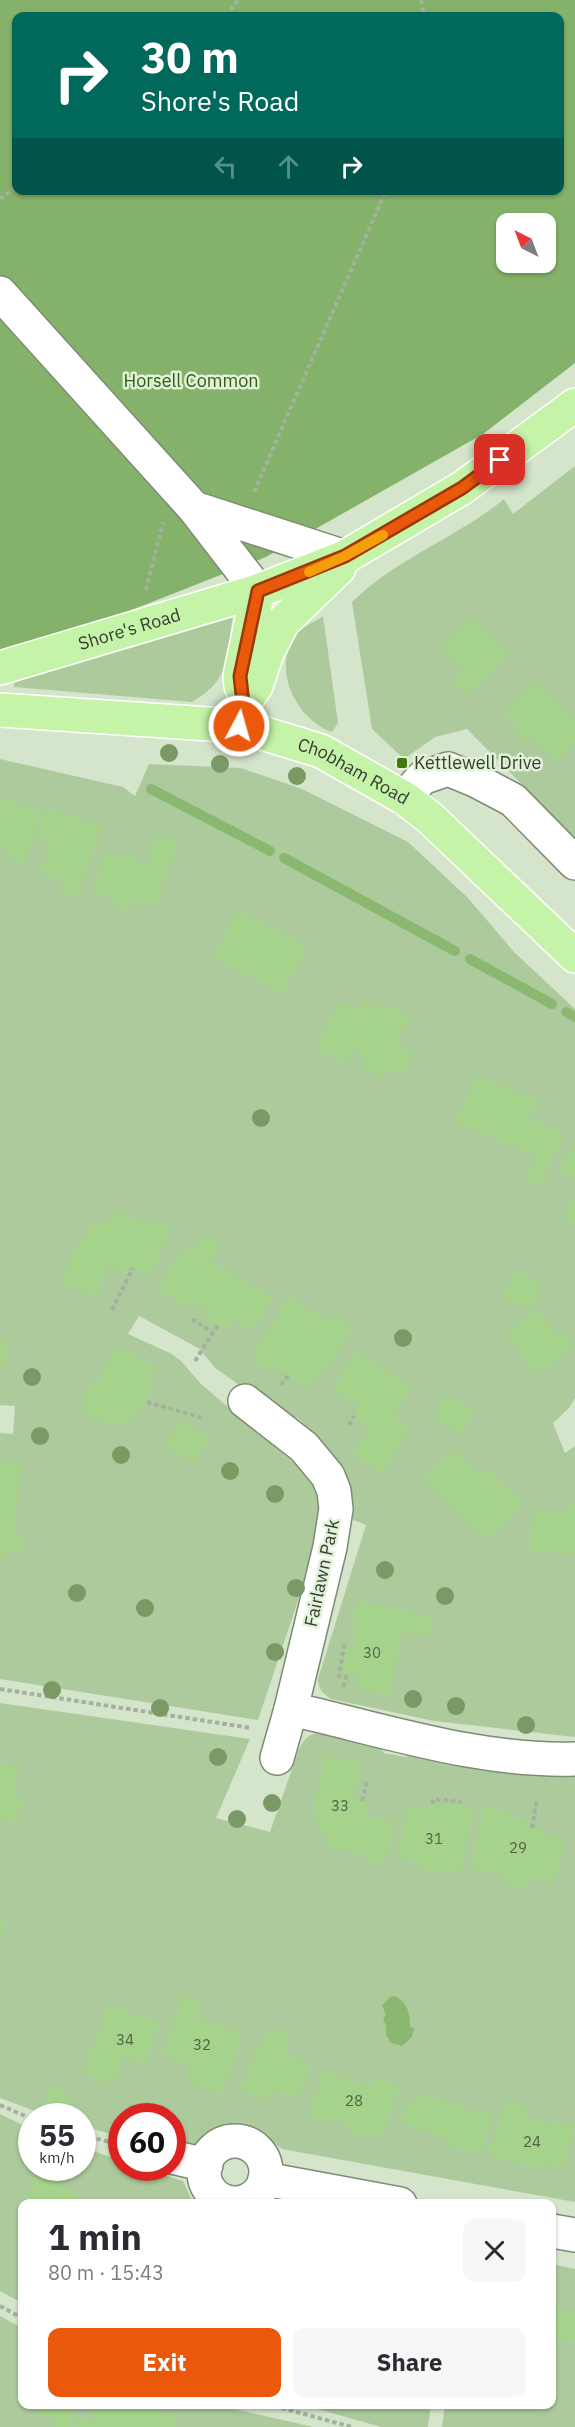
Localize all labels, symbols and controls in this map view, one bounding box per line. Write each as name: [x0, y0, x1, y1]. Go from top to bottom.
text: 30 m: [141, 30, 239, 85]
icon: right: [42, 36, 120, 114]
text: Shore's Road: [141, 83, 299, 118]
icon: left: [209, 150, 242, 183]
icon: ahead: [272, 150, 305, 183]
icon: right: [335, 150, 368, 183]
north arrow: [496, 213, 556, 273]
map controls: [496, 213, 556, 273]
park label: Horsell Common: [124, 369, 259, 392]
pin: [474, 434, 525, 485]
icon: arrive: [483, 443, 516, 476]
street label: Shore's Road: [75, 603, 183, 655]
position arrow: [207, 694, 271, 758]
street label: Chobham Road: [295, 733, 413, 810]
place label: Kettlewell Drive: [414, 751, 541, 774]
marker: Kettlewell Drive: [395, 756, 409, 770]
street label: Fairlawn Park: [299, 1517, 344, 1629]
house number: 30: [363, 1643, 381, 1662]
house number: 33: [331, 1796, 349, 1815]
house number: 31: [425, 1829, 443, 1848]
house number: 29: [509, 1838, 527, 1857]
house number: 34: [116, 2030, 134, 2049]
house number: 32: [193, 2035, 211, 2054]
house number: 28: [345, 2091, 363, 2110]
speed limit sign: 60: [108, 2103, 186, 2181]
text: 55: [39, 2115, 75, 2154]
house number: 24: [523, 2132, 541, 2151]
text: km/h: [39, 2148, 75, 2167]
text: 1 min: [48, 2213, 142, 2260]
button: close: [463, 2219, 526, 2282]
text: 80 m · 15:43: [48, 2259, 164, 2286]
button: Exit: [48, 2328, 281, 2397]
button: Share: [293, 2328, 526, 2397]

